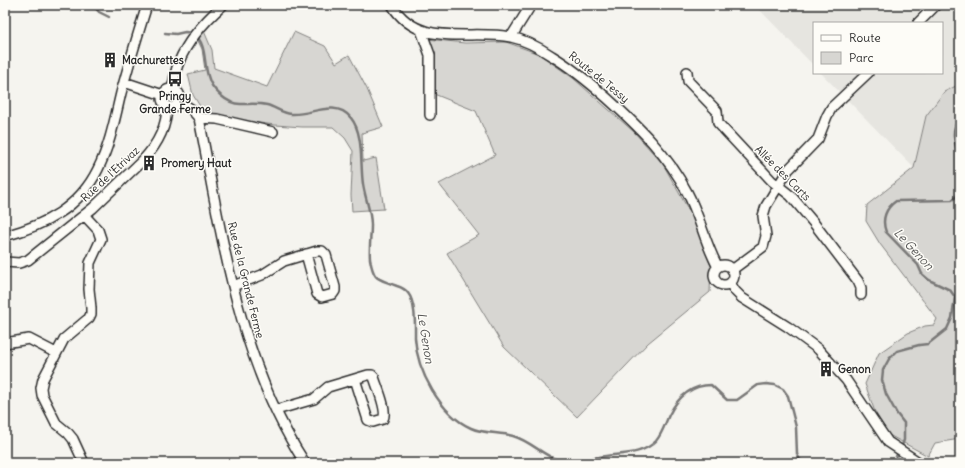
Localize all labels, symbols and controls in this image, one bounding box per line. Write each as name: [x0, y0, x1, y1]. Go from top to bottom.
legend: [813, 22, 943, 74]
text: Route: [849, 30, 881, 45]
street label: Route de Tessy: [566, 48, 632, 106]
text: Parc: [849, 50, 874, 65]
building icon: Machurettes: [101, 51, 119, 69]
place label: Machurettes: [122, 53, 184, 67]
bus stop icon: Pringy Grande Ferme: [166, 70, 184, 88]
place label: Pringy Grande Ferme: [139, 89, 211, 116]
street label: Allée des Carts: [752, 142, 814, 204]
street label: Rue de l'Etrivaz: [78, 143, 142, 205]
building icon: Promery Haut: [140, 154, 158, 172]
place label: Promery Haut: [161, 156, 232, 171]
street label: Rue de la Grande Ferme: [225, 220, 267, 340]
water label: Le Genon: [891, 225, 938, 274]
water label: Le Genon: [415, 312, 438, 366]
building icon: Genon: [817, 360, 835, 378]
place label: Genon: [838, 362, 871, 376]

